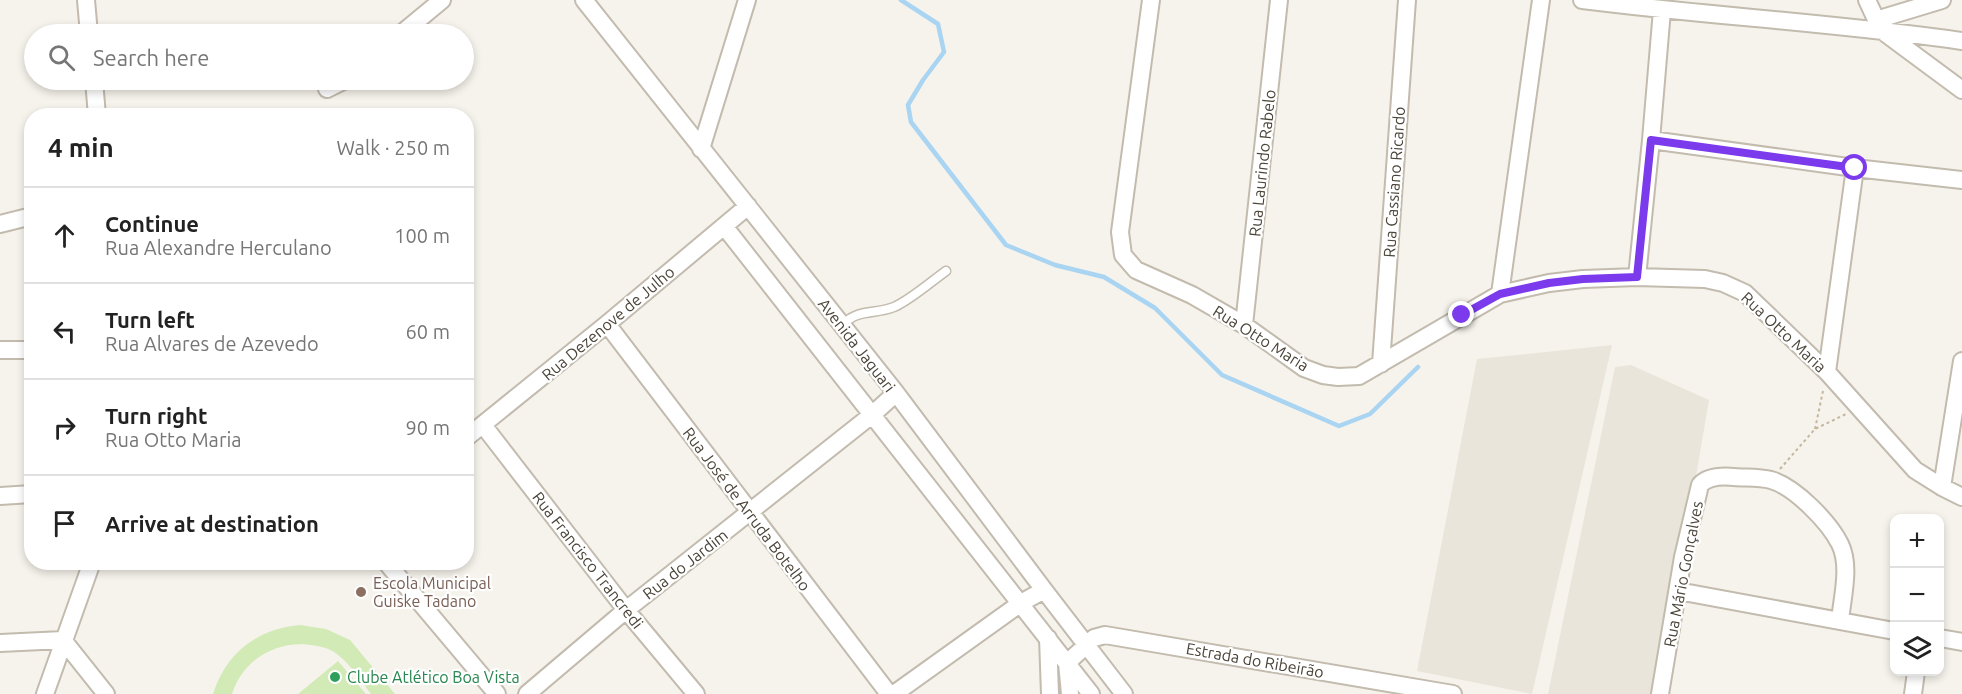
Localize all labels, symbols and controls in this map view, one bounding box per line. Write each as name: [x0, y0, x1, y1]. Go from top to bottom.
search box: [24, 24, 474, 90]
icon: search: [45, 41, 78, 74]
text: Search here: [93, 45, 209, 70]
street label: Rua Laurindo Rabelo: [1245, 89, 1279, 237]
street label: Rua Cassiano Ricardo: [1380, 106, 1408, 258]
text: 4 min: [48, 133, 114, 162]
text: Walk · 250 m: [337, 136, 450, 159]
route start: [1841, 154, 1867, 180]
text: Continue: [105, 211, 199, 236]
icon: ahead: [48, 219, 81, 252]
text: 100 m: [394, 224, 450, 247]
text: Rua Alexandre Herculano: [105, 236, 332, 259]
street label: Rua Dezenove de Julho: [538, 262, 678, 384]
street label: Rua Otto Maria: [1738, 288, 1830, 376]
street label: Avenida Jaguari: [815, 295, 899, 395]
street label: Rua Otto Maria: [1210, 301, 1312, 375]
route end: [1448, 301, 1474, 327]
text: Turn left: [105, 307, 195, 332]
icon: left: [48, 315, 81, 348]
text: 60 m: [406, 320, 450, 343]
text: Rua Alvares de Azevedo: [105, 332, 319, 355]
text: Turn right: [105, 403, 207, 428]
icon: right: [48, 411, 81, 444]
text: 90 m: [406, 416, 450, 439]
street label: Rua José de Arruda Botelho: [680, 424, 814, 594]
text: Rua Otto Maria: [105, 428, 242, 451]
street label: Rua Francisco Trancredi: [529, 488, 647, 632]
street label: Rua Mário Gonçalves: [1660, 499, 1706, 649]
icon: arrive: [48, 507, 81, 540]
text: Arrive at destination: [105, 511, 319, 536]
map controls: [1890, 514, 1944, 676]
button: +: [1890, 514, 1944, 568]
street label: Rua do Jardim: [639, 525, 731, 603]
button: −: [1890, 568, 1944, 622]
place label: Escola Municipal Guiske Tadano: [373, 574, 491, 610]
marker: Escola Municipal Guiske Tadano: [354, 585, 368, 599]
button: layers: [1890, 622, 1944, 676]
street label: Estrada do Ribeirão: [1185, 639, 1325, 681]
place label: Clube Atlético Boa Vista: [347, 668, 520, 686]
marker: Clube Atlético Boa Vista: [328, 670, 342, 684]

